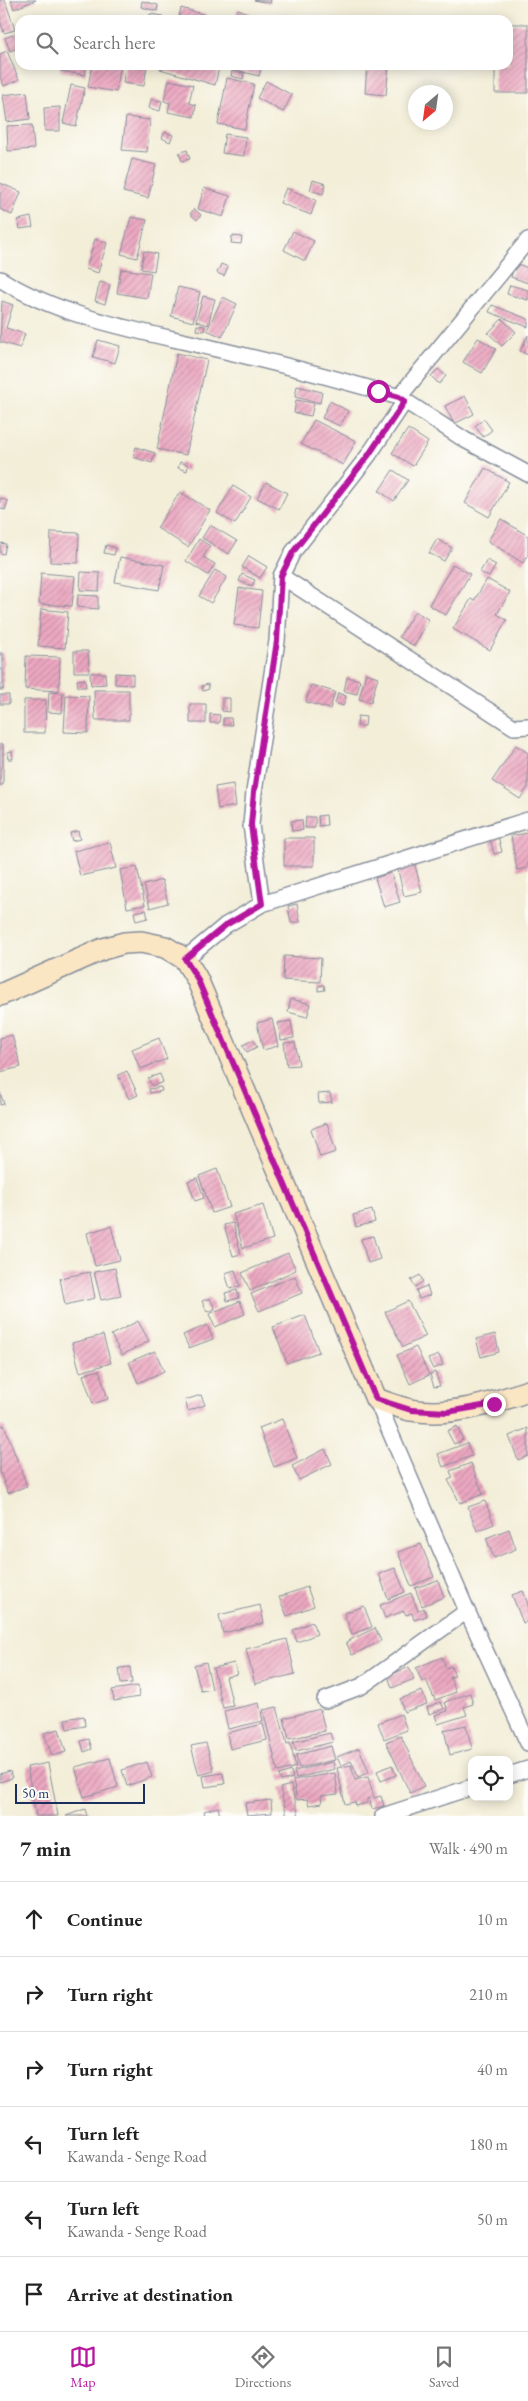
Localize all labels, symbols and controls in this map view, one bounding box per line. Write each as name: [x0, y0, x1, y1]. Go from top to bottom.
search box: [15, 15, 513, 70]
icon: search: [33, 29, 61, 57]
text: Search here: [73, 30, 155, 55]
north arrow: [408, 85, 453, 130]
route start: [367, 380, 390, 403]
route end: [483, 1393, 506, 1416]
map controls: [468, 1756, 513, 1801]
button: locate: [468, 1756, 513, 1801]
scale bar: [15, 1781, 145, 1804]
text: 50 m: [22, 1784, 49, 1802]
text: 7 min: [20, 1835, 71, 1862]
text: Walk · 490 m: [429, 1838, 508, 1859]
icon: ahead: [20, 1905, 48, 1933]
text: Continue: [67, 1907, 142, 1932]
text: 10 m: [477, 1909, 508, 1930]
icon: right: [20, 1980, 48, 2008]
text: Turn right: [67, 1982, 153, 2007]
text: 210 m: [469, 1984, 508, 2005]
icon: right: [20, 2055, 48, 2083]
text: Turn right: [67, 2057, 153, 2082]
text: 40 m: [477, 2059, 508, 2080]
text: Turn left: [67, 2121, 139, 2146]
icon: left: [20, 2130, 48, 2158]
text: 180 m: [469, 2134, 508, 2155]
text: Kawanda - Senge Road: [67, 2146, 207, 2167]
text: Turn left: [67, 2196, 139, 2221]
icon: left: [20, 2205, 48, 2233]
text: 50 m: [477, 2209, 508, 2230]
text: Kawanda - Senge Road: [67, 2221, 207, 2242]
icon: arrive: [20, 2280, 48, 2308]
text: Arrive at destination: [67, 2282, 233, 2307]
tab: Map: [69, 2343, 97, 2391]
tab: Directions: [235, 2343, 291, 2391]
tab: Saved: [429, 2343, 459, 2391]

